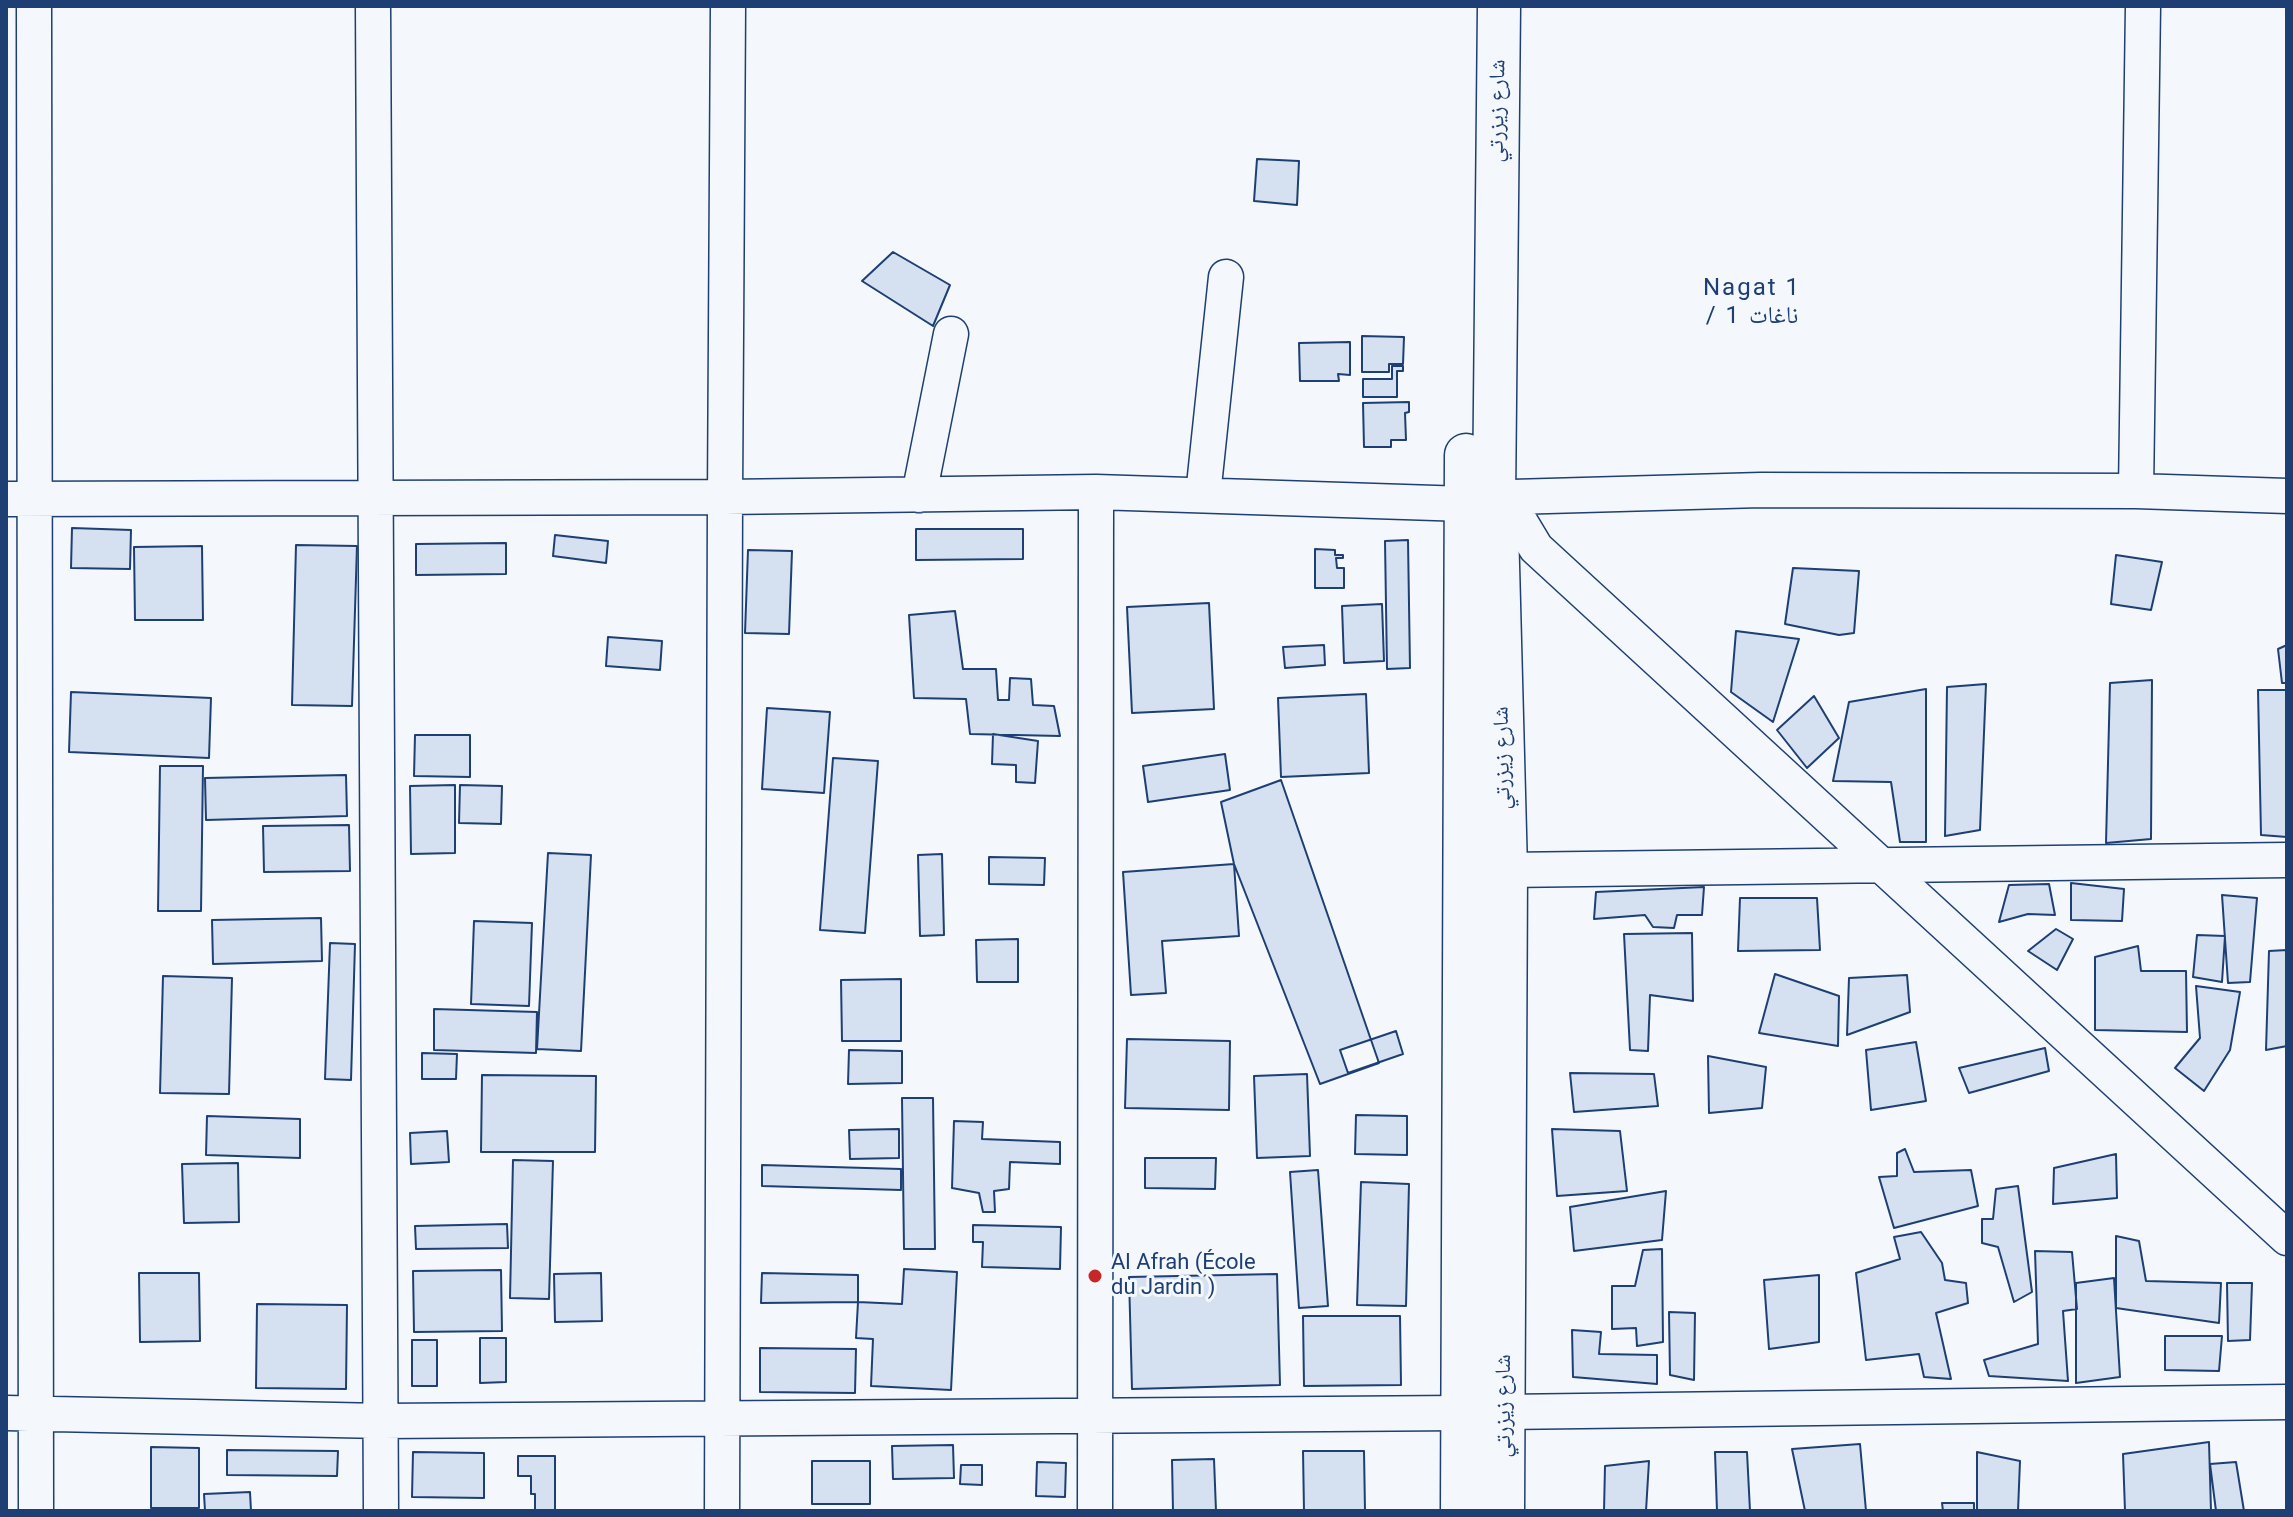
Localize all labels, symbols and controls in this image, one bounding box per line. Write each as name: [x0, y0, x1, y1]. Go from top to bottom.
street label: شارع زيزرتي: [1484, 59, 1512, 163]
district label: Nagat 1 / ناغات 1: [1703, 275, 1801, 331]
street label: شارع زيزرتي: [1489, 706, 1517, 810]
place label: Al Afrah (École du Jardin ): [1111, 1250, 1256, 1302]
marker: Al Afrah (École du Jardin ): [1086, 1267, 1104, 1285]
street label: شارع زيزرتي: [1491, 1354, 1517, 1458]

